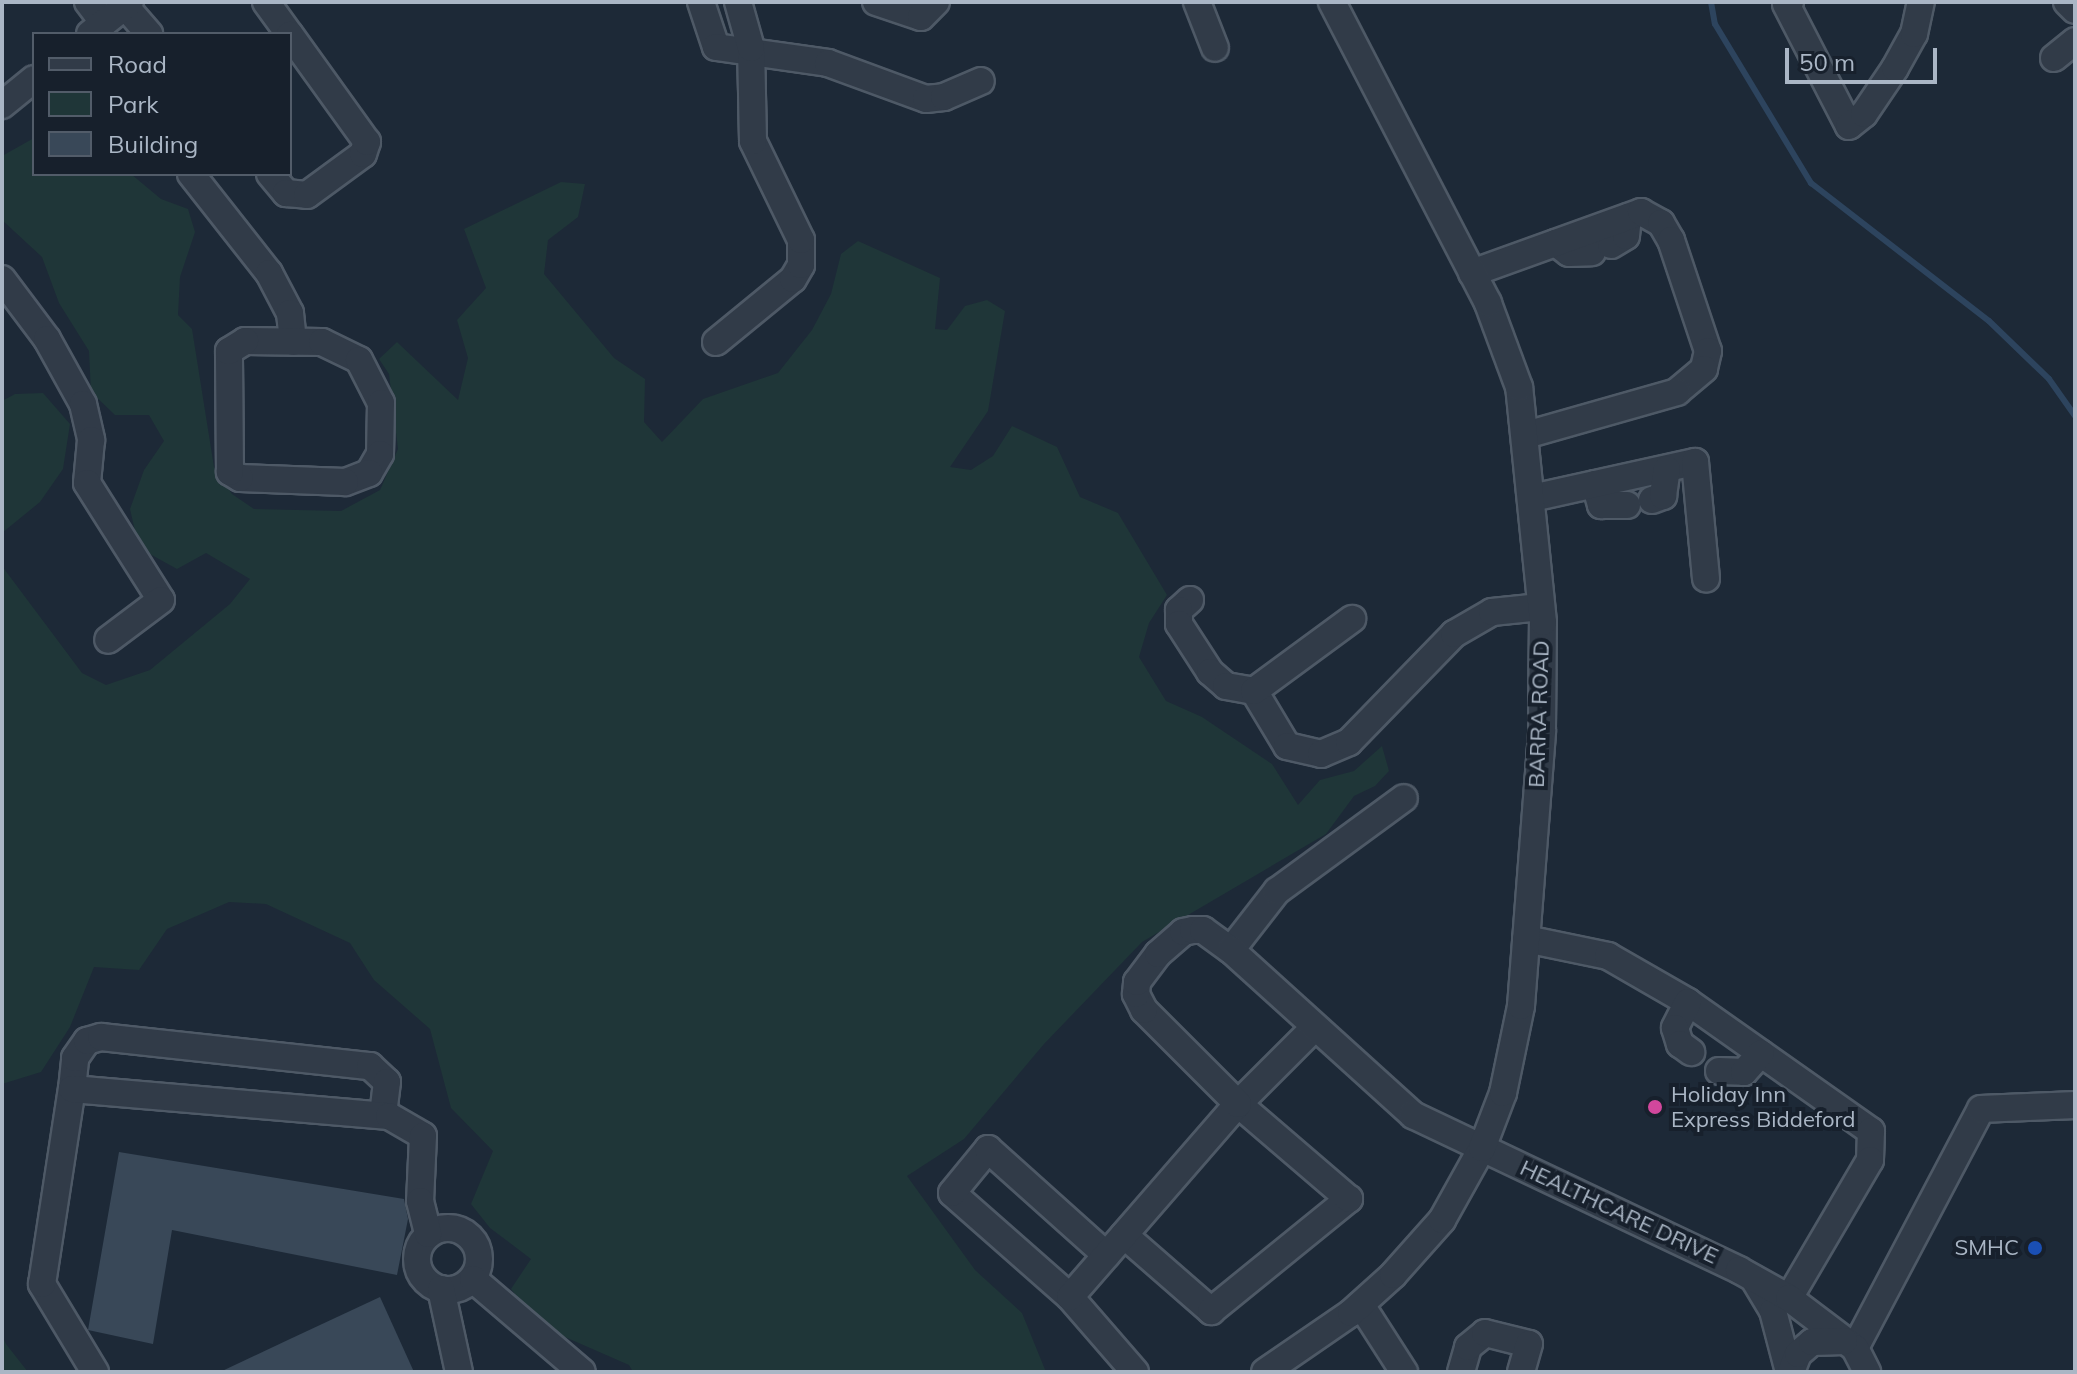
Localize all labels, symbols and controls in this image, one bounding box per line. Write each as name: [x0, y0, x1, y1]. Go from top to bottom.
legend: [32, 32, 292, 176]
scale bar: [1789, 32, 1941, 82]
text: 50 m: [1799, 47, 1855, 77]
text: Road: [108, 49, 167, 79]
text: Park: [108, 89, 159, 119]
text: Building: [108, 129, 198, 159]
street label: BARRA ROAD: [1523, 640, 1555, 788]
place label: Holiday Inn Express Biddeford: [1671, 1081, 1856, 1132]
marker: Holiday Inn Express Biddeford: [1646, 1098, 1664, 1116]
street label: HEALTHCARE DRIVE: [1516, 1155, 1722, 1269]
place label: SMHC: [1955, 1235, 2019, 1261]
marker: SMHC: [2026, 1239, 2044, 1257]

